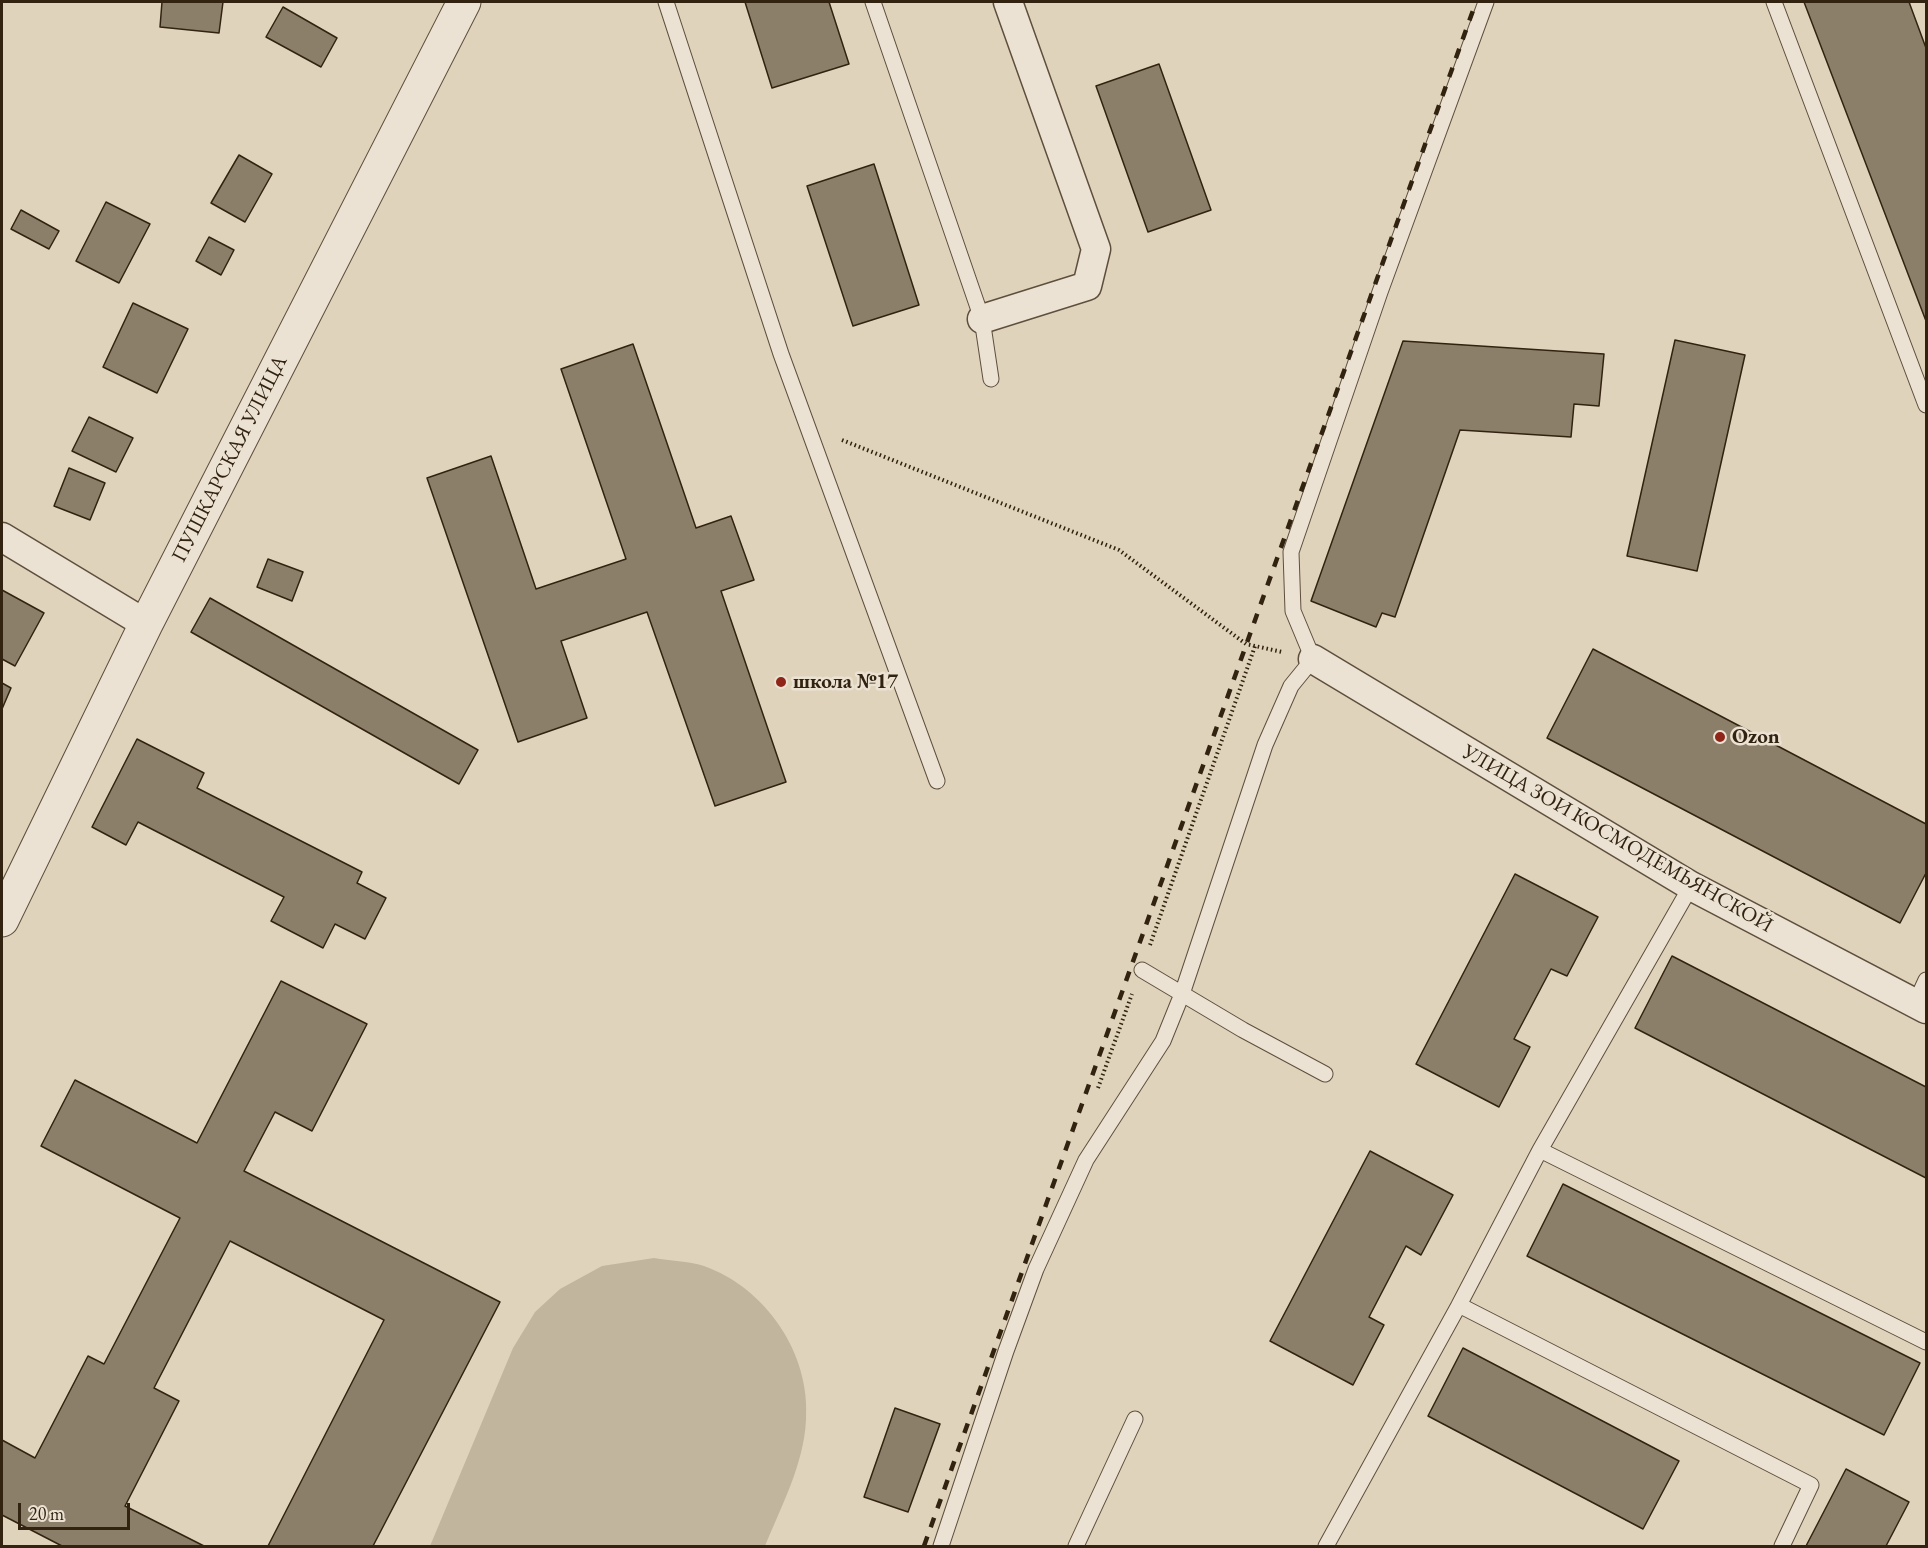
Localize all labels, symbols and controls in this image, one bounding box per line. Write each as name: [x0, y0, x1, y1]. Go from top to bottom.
street label: ПУШКАРСКАЯ УЛИЦА: [167, 351, 293, 567]
place label: школа №17: [793, 669, 898, 695]
marker: школа №17: [774, 675, 788, 689]
place label: Ozon: [1732, 724, 1780, 750]
marker: Ozon: [1713, 730, 1727, 744]
street label: УЛИЦА ЗОИ КОСМОДЕМЬЯНСКОЙ: [1457, 740, 1777, 938]
scale bar: [21, 1491, 134, 1529]
text: 20 m: [29, 1502, 64, 1525]

